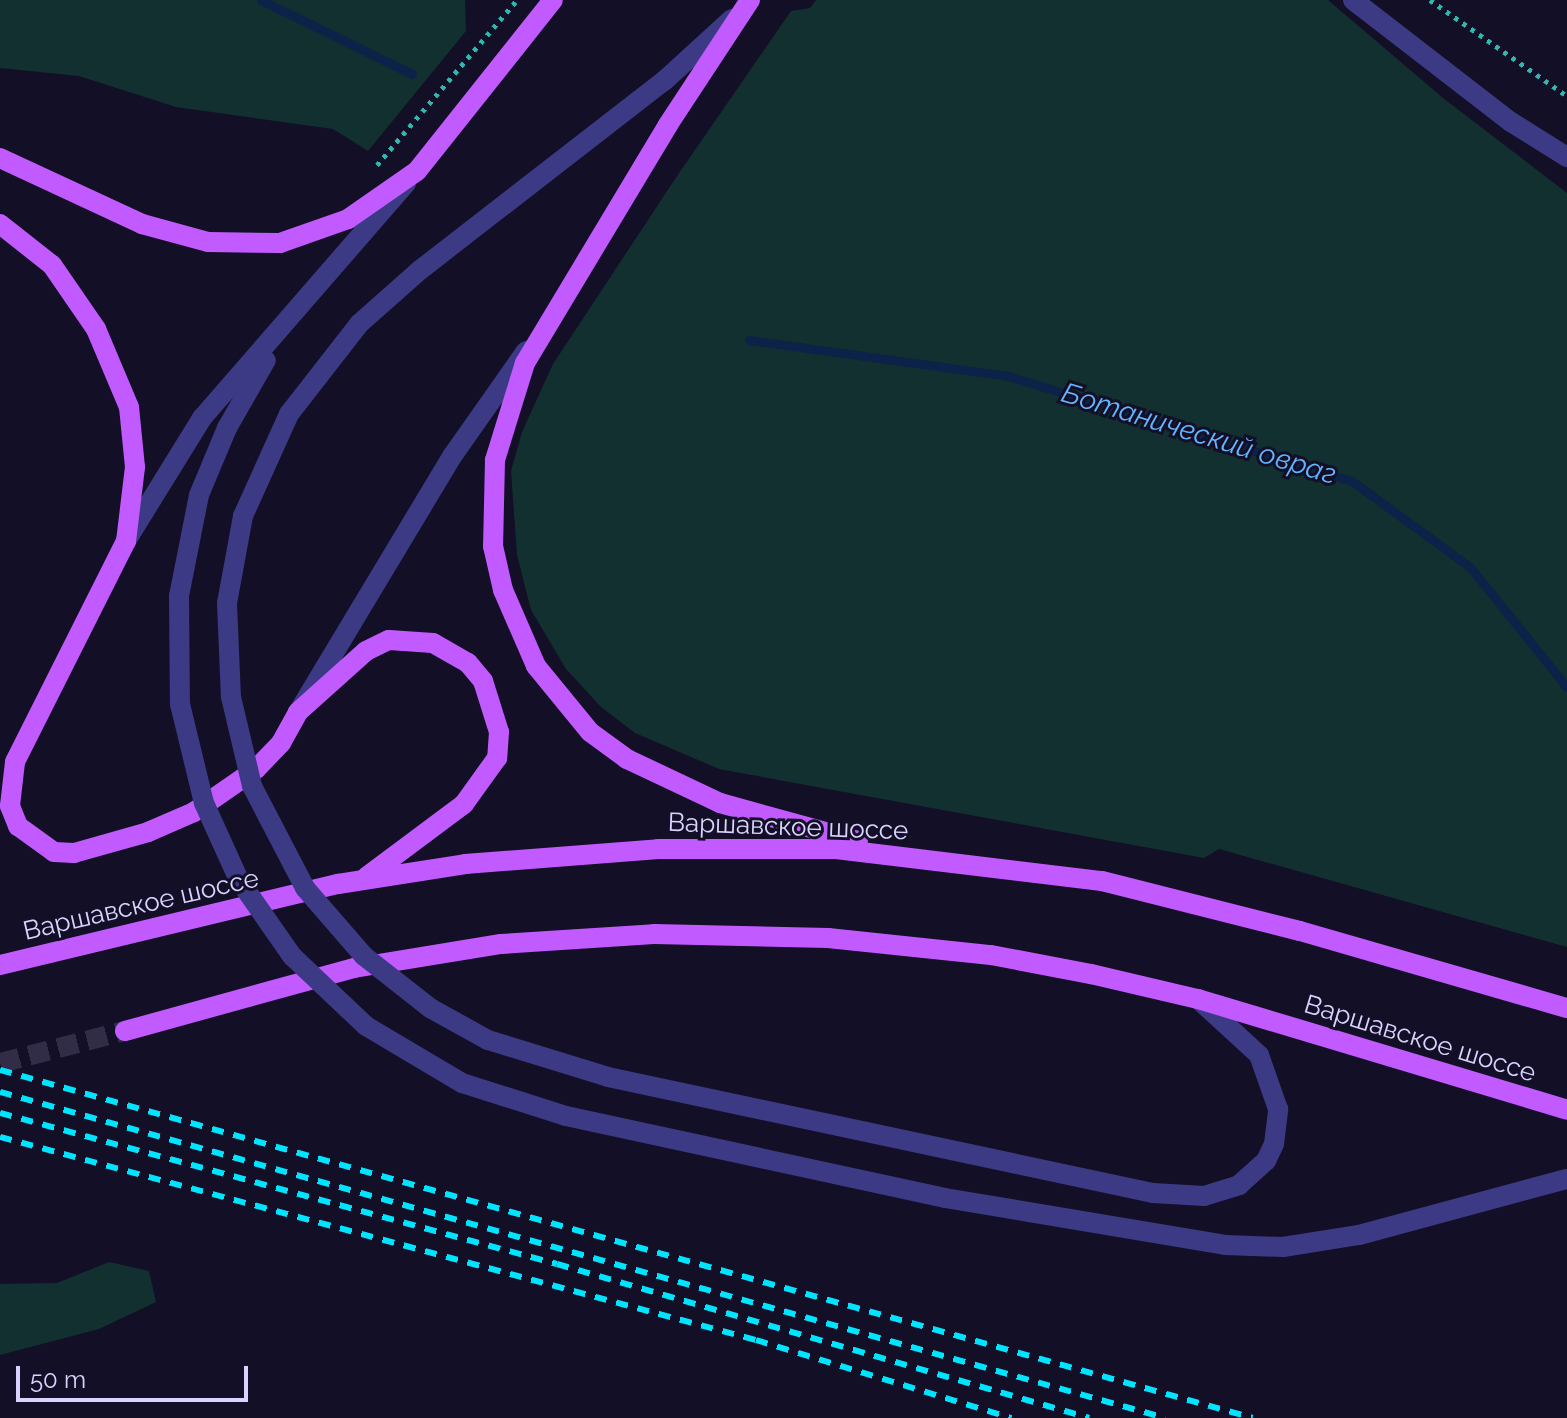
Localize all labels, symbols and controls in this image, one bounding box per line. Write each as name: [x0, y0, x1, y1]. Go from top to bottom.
water label: Ботанический овраг: [1057, 376, 1341, 492]
street label: Варшавское шоссе: [667, 807, 909, 847]
street label: Варшавское шоссе: [20, 863, 262, 947]
street label: Варшавское шоссе: [1300, 989, 1540, 1089]
scale bar: [20, 1350, 252, 1400]
text: 50 m: [30, 1365, 86, 1394]

